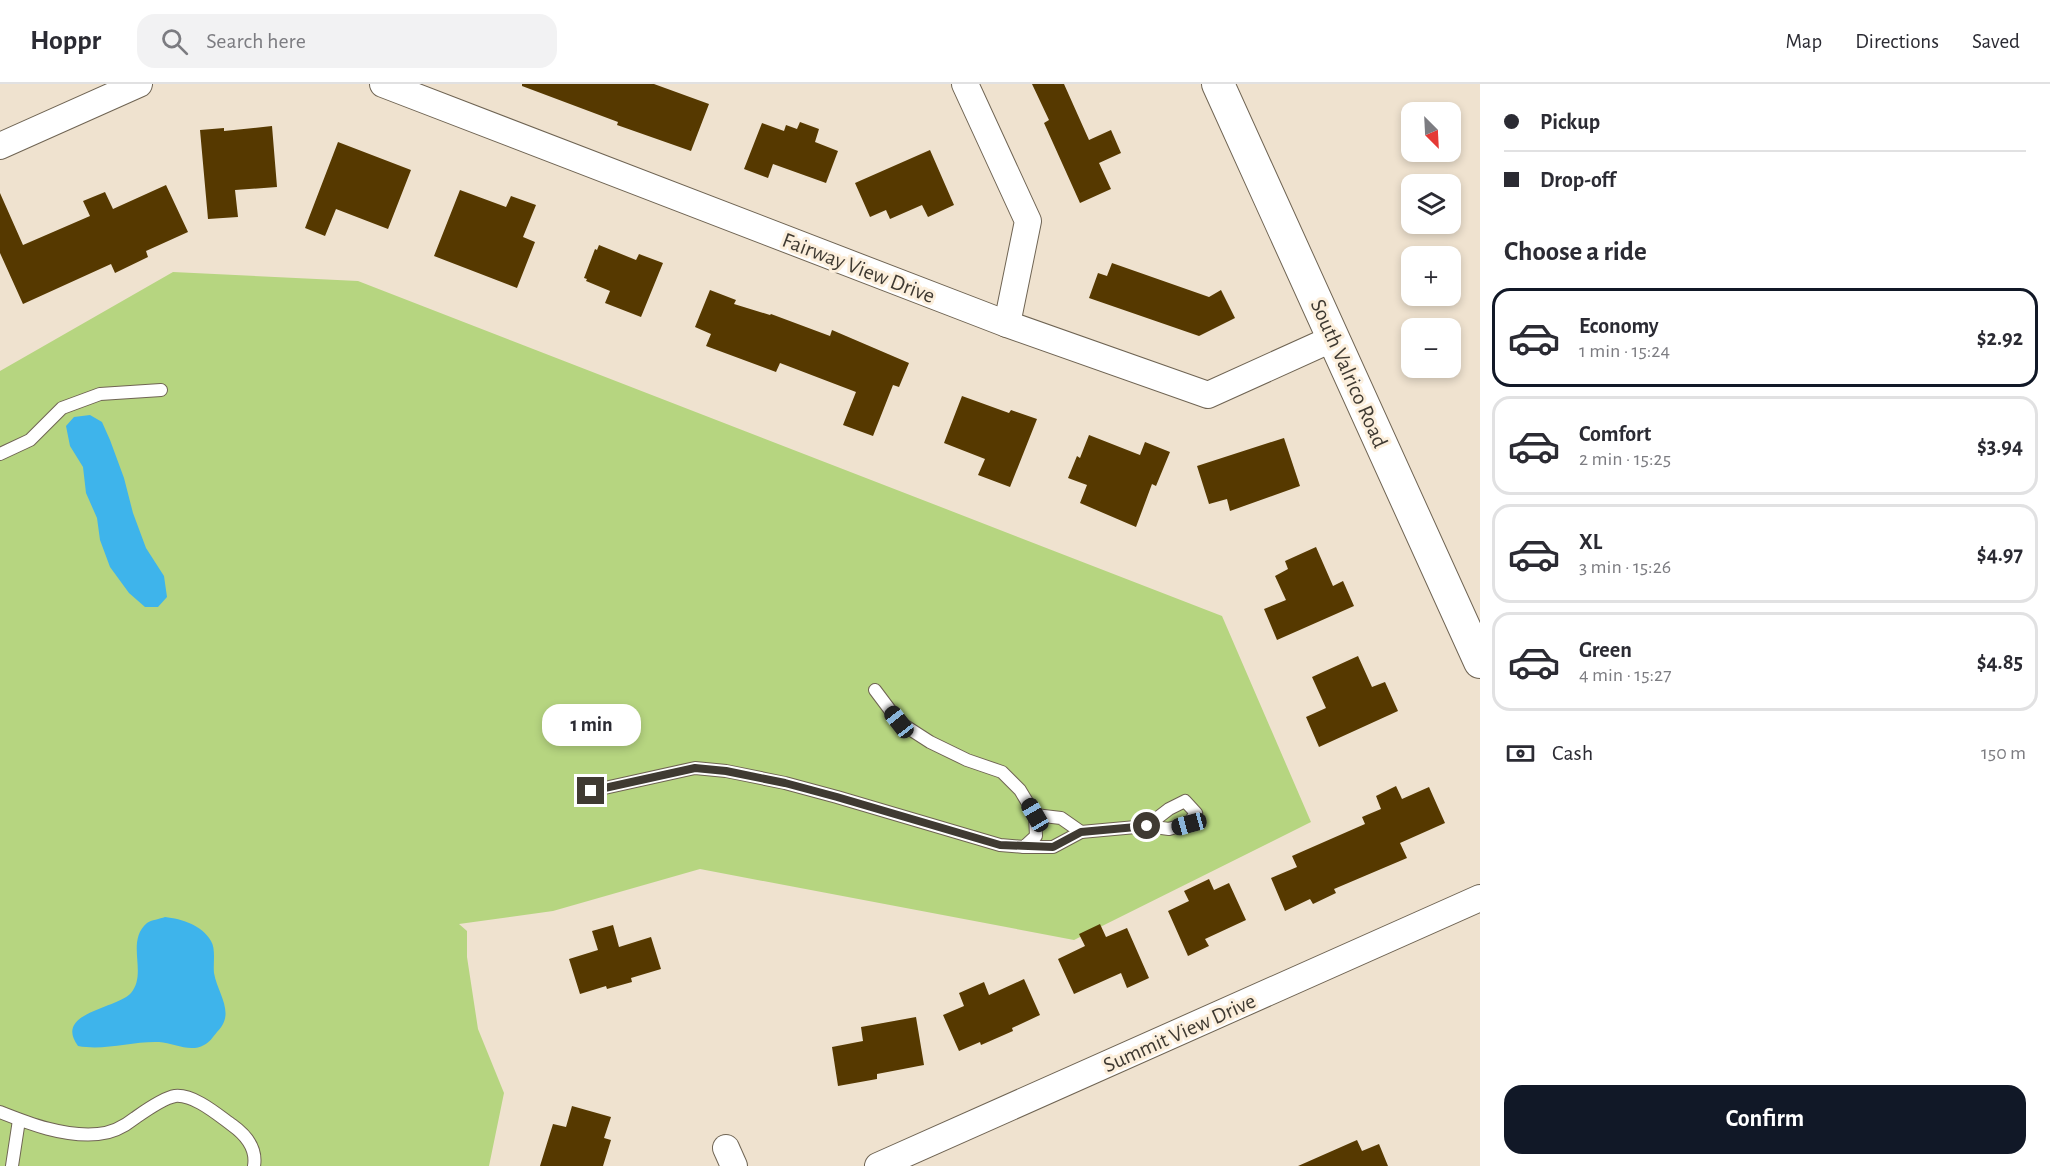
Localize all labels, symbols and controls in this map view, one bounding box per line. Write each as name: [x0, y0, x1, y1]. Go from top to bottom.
search box: [137, 14, 557, 68]
icon: search: [158, 25, 191, 58]
text: Hoppr: [30, 27, 101, 55]
text: Search here: [206, 30, 306, 52]
text: Map: [1786, 31, 1822, 52]
text: Directions: [1855, 31, 1939, 52]
text: Saved: [1972, 31, 2020, 52]
north arrow: [1401, 102, 1461, 162]
map controls: [1401, 102, 1461, 378]
text: Pickup: [1540, 111, 1600, 133]
text: Drop-off: [1540, 169, 1616, 191]
button: layers: [1401, 174, 1461, 234]
street label: Fairway View Drive: [779, 229, 938, 307]
text: Choose a ride: [1504, 238, 1647, 265]
button: +: [1401, 246, 1461, 306]
street label: South Valrico Road: [1307, 296, 1392, 451]
icon: car: [1507, 311, 1561, 365]
text: Economy: [1579, 315, 1659, 337]
button: −: [1401, 318, 1461, 378]
text: $2.92: [1977, 327, 2023, 349]
text: 1 min · 15:24: [1579, 341, 1670, 361]
icon: car: [1507, 419, 1561, 473]
text: Comfort: [1579, 423, 1651, 445]
text: $3.94: [1977, 435, 2023, 457]
text: 2 min · 15:25: [1579, 449, 1671, 469]
icon: car: [1507, 527, 1561, 581]
text: XL: [1579, 531, 1602, 553]
text: $4.97: [1977, 543, 2023, 565]
text: 3 min · 15:26: [1579, 557, 1671, 577]
icon: car: [1507, 635, 1561, 689]
text: Green: [1579, 639, 1632, 661]
text: $4.85: [1977, 651, 2023, 673]
text: 4 min · 15:27: [1579, 665, 1672, 685]
car: [881, 702, 917, 742]
callout: 1 min: [542, 704, 640, 746]
text: 1 min: [570, 715, 613, 735]
icon: cash: [1504, 737, 1537, 770]
text: Cash: [1552, 742, 1593, 764]
text: 150 m: [1981, 743, 2026, 763]
route end: [577, 777, 604, 804]
car: [1018, 795, 1052, 835]
car: [1169, 811, 1209, 837]
route start: [1133, 812, 1160, 839]
street label: Summit View Drive: [1100, 989, 1259, 1076]
button: Confirm: [1504, 1085, 2026, 1154]

